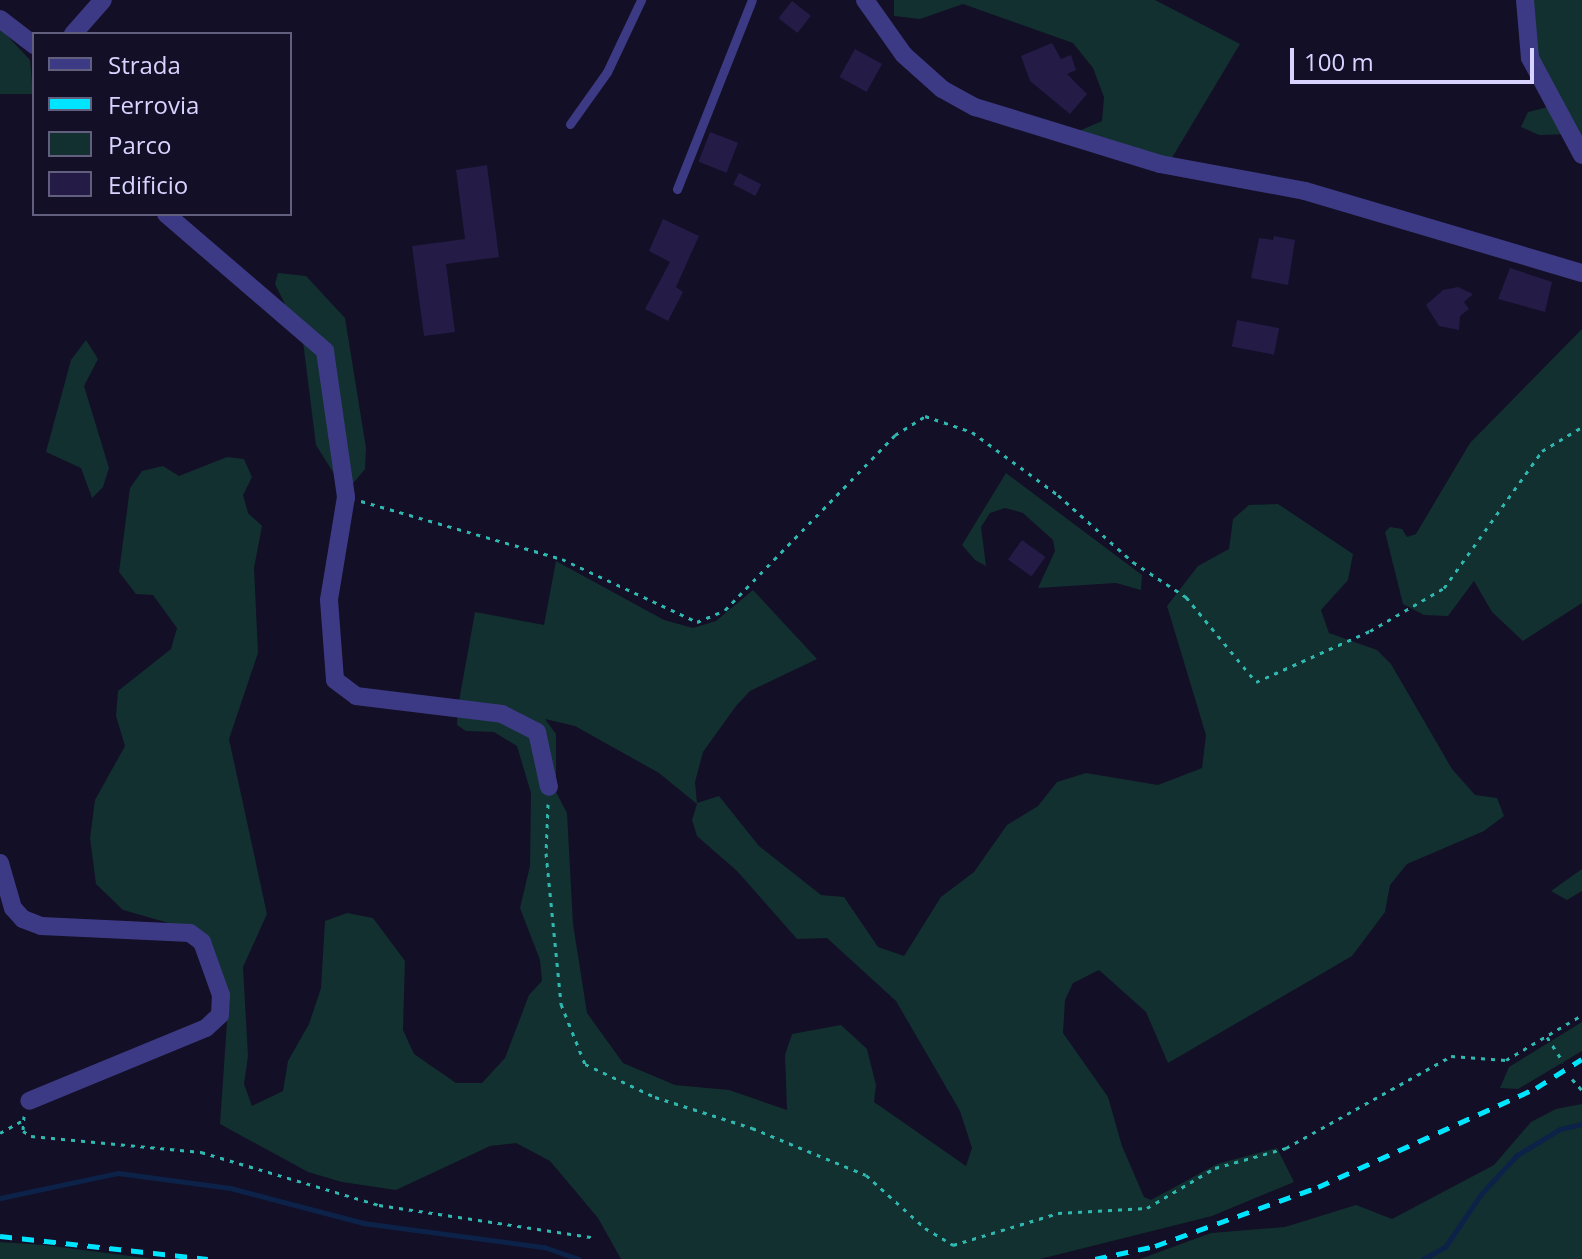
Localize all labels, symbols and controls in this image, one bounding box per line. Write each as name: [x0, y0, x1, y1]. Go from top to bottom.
legend: [32, 32, 292, 216]
scale bar: [1294, 32, 1538, 82]
text: 100 m: [1304, 45, 1374, 78]
text: Strada: [108, 48, 181, 81]
text: Ferrovia: [108, 88, 199, 121]
text: Parco: [108, 128, 172, 161]
text: Edificio: [108, 168, 188, 201]

